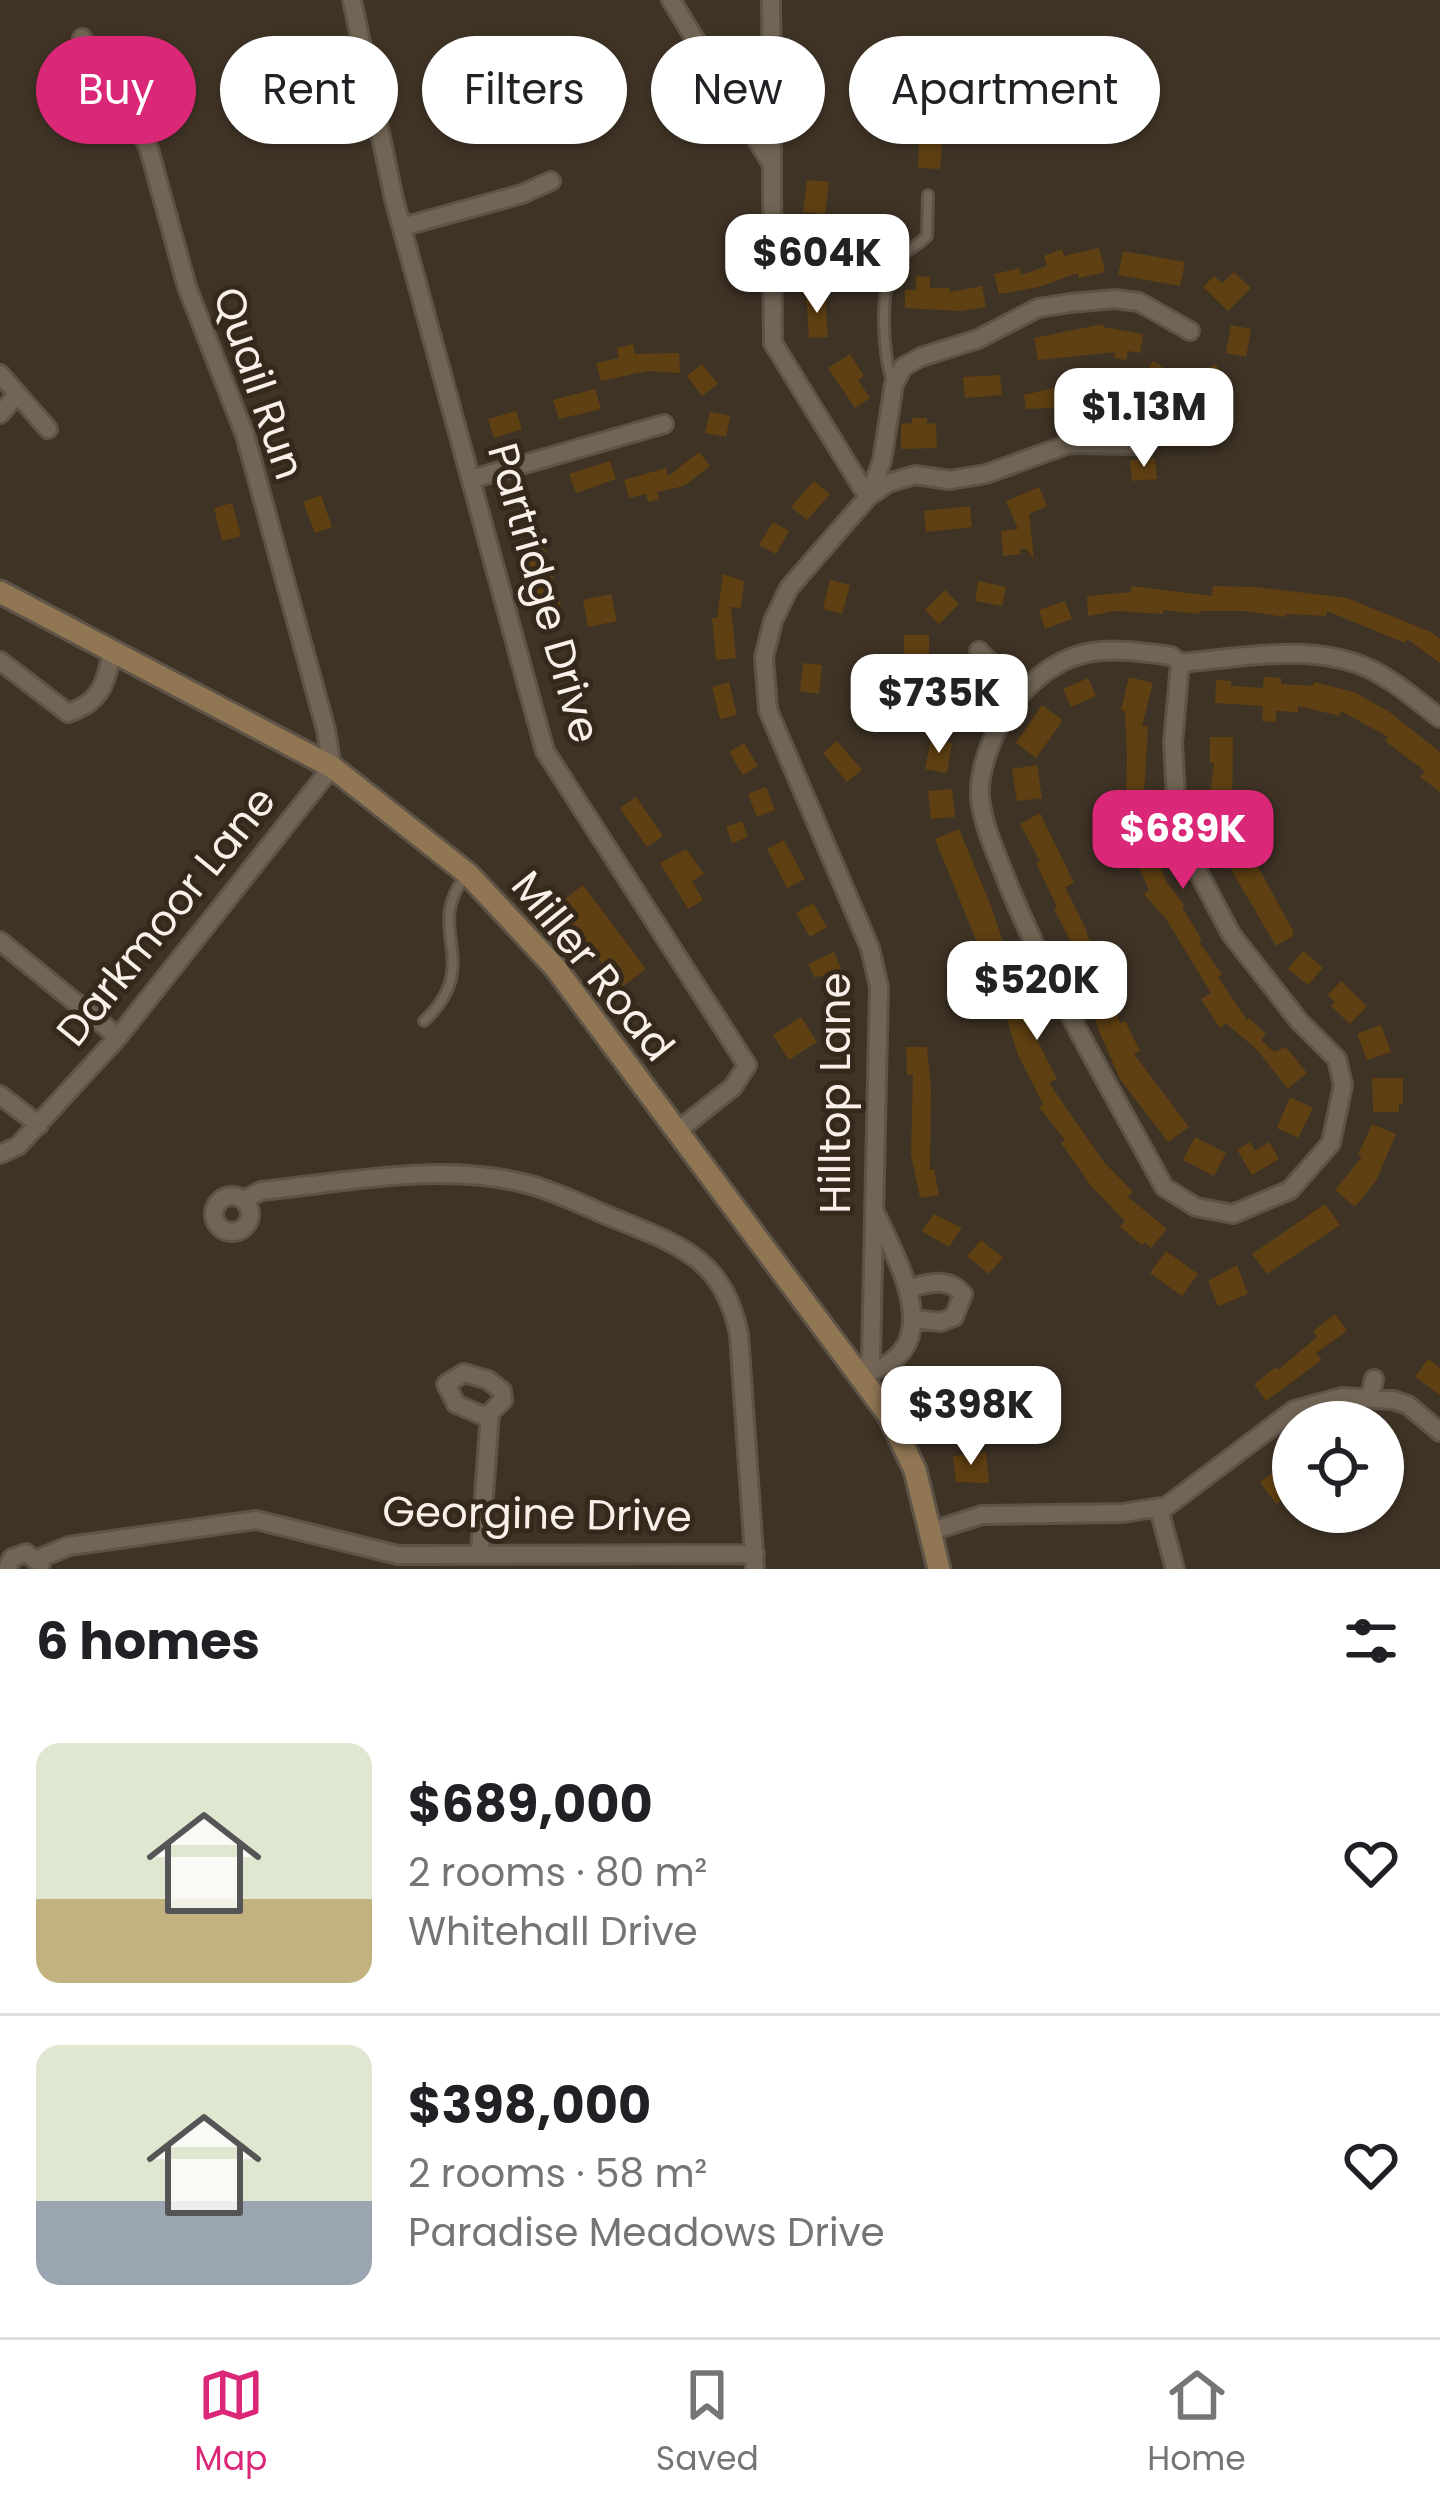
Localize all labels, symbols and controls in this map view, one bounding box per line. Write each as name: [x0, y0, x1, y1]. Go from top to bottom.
chip: Buy: [36, 36, 196, 144]
chip: Rent: [220, 36, 398, 144]
chip: Filters: [422, 36, 627, 144]
chip: New: [651, 36, 825, 144]
chip: Apartment: [849, 36, 1160, 144]
pin: $604K: [733, 214, 901, 316]
text: $604K: [752, 225, 882, 280]
street label: Quail Run: [199, 279, 319, 487]
pin: $1.13M: [1046, 368, 1242, 470]
text: $1.13M: [1081, 379, 1207, 434]
street label: Partridge Drive: [473, 436, 615, 750]
pin: $735K: [855, 654, 1023, 756]
text: $735K: [878, 665, 1000, 720]
street label: Darkmoor Lane: [43, 774, 289, 1058]
pin: $689K: [1099, 790, 1267, 892]
text: $689K: [1120, 801, 1246, 856]
street label: Miller Road: [498, 858, 688, 1074]
pin: $520K: [953, 941, 1121, 1043]
text: $520K: [974, 952, 1100, 1007]
street label: Hilltop Lane: [806, 972, 865, 1214]
pin: $398K: [887, 1366, 1055, 1468]
text: $398K: [908, 1377, 1034, 1432]
map controls: [1272, 1401, 1404, 1533]
button: locate: [1272, 1401, 1404, 1533]
street label: Georgine Drive: [382, 1482, 692, 1546]
text: 6 homes: [36, 1605, 260, 1677]
icon: filters: [1338, 1608, 1404, 1674]
text: $689,000: [408, 1768, 653, 1840]
icon: home: [132, 1791, 276, 1935]
icon: heart: [1338, 1830, 1404, 1896]
text: 2 rooms · 80 m²: [408, 1845, 707, 1900]
text: Whitehall Drive: [408, 1904, 698, 1959]
text: $398,000: [408, 2069, 651, 2141]
icon: home: [132, 2093, 276, 2237]
icon: heart: [1338, 2132, 1404, 2198]
text: 2 rooms · 58 m²: [408, 2146, 707, 2201]
text: Paradise Meadows Drive: [408, 2205, 885, 2260]
tab: Map: [194, 2362, 267, 2484]
tab: Saved: [656, 2362, 759, 2484]
tab: Home: [1147, 2362, 1246, 2484]

